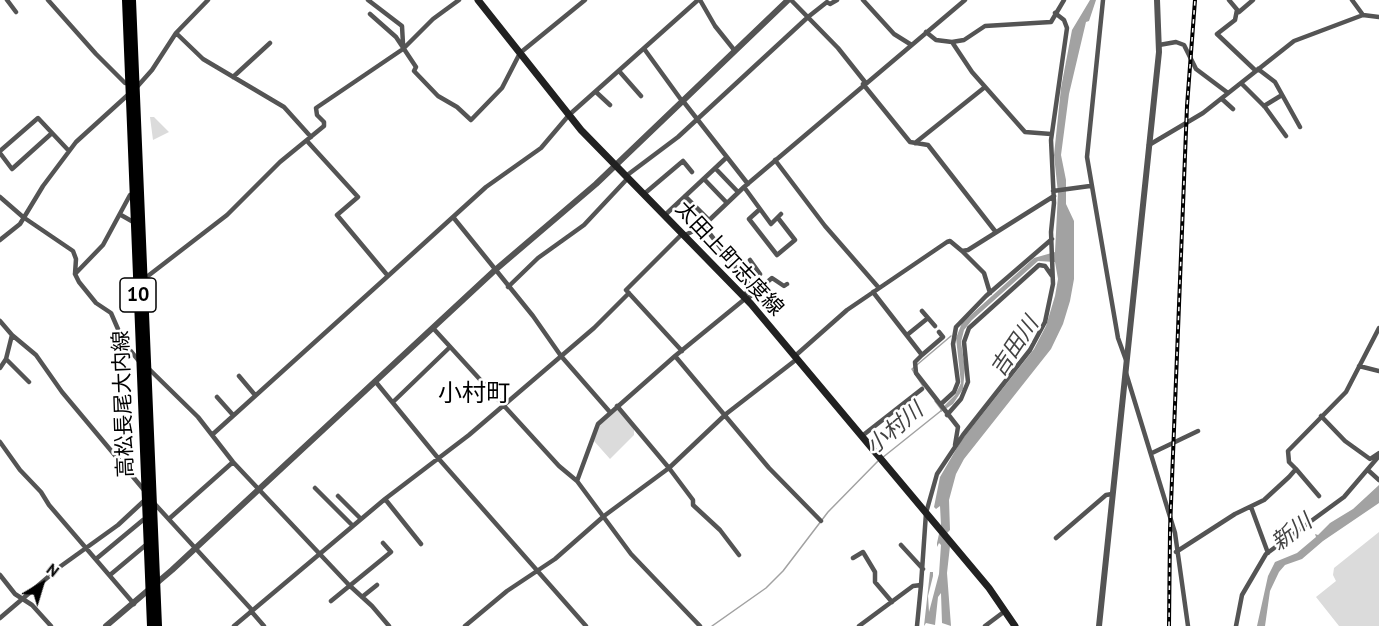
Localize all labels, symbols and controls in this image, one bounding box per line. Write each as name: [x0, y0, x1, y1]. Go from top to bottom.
street label: 太田上町志度線: [670, 197, 788, 321]
road number: 10: [120, 278, 156, 312]
water label: 吉田川: [986, 312, 1044, 382]
street label: 高松長尾大内線: [109, 330, 139, 478]
district label: 小村町: [438, 380, 510, 408]
water label: 小村川: [861, 398, 929, 460]
water label: 新川: [1266, 509, 1318, 557]
north arrow: [12, 554, 72, 614]
text: N: [43, 559, 63, 581]

